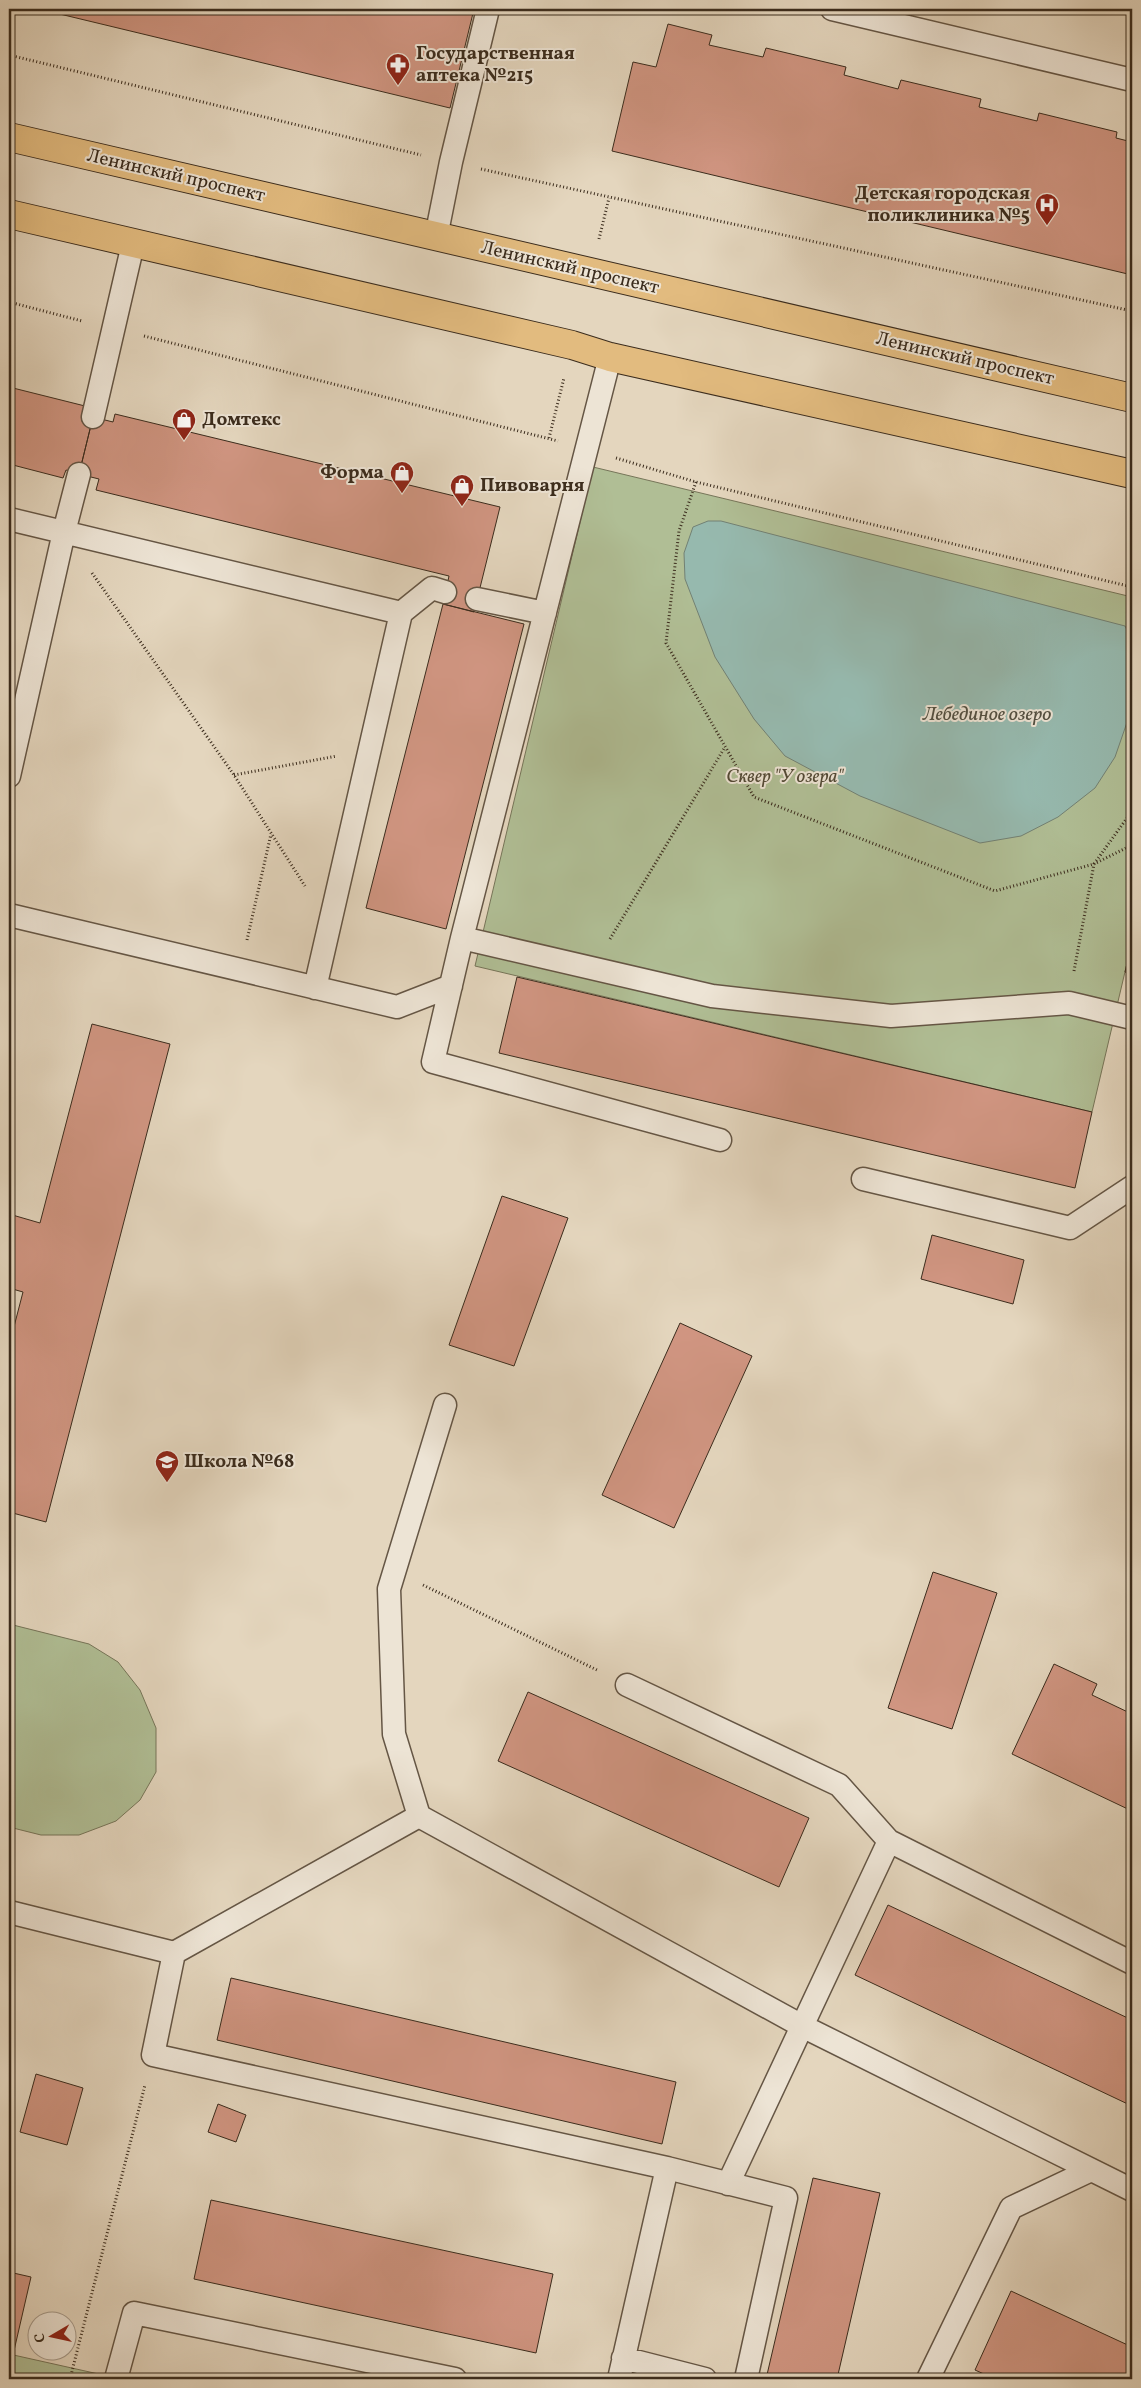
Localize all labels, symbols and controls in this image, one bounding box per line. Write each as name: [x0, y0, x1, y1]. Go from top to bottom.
place label: Государственная аптека №215: [416, 41, 575, 89]
pharmacy icon: Государственная аптека №215: [385, 52, 411, 86]
street label: Ленинский проспект: [84, 143, 268, 209]
place label: Детская городская поликлиника №5: [855, 181, 1030, 229]
hospital icon: Детская городская поликлиника №5: [1034, 192, 1060, 226]
street label: Ленинский проспект: [478, 235, 662, 301]
street label: Ленинский проспект: [873, 326, 1057, 392]
shop icon: Домтекс: [171, 407, 197, 441]
place label: Домтекс: [202, 407, 281, 433]
place label: Форма: [320, 460, 384, 486]
shop icon: Форма: [389, 460, 415, 494]
shop icon: Пивоварня: [449, 473, 475, 507]
place label: Пивоварня: [480, 473, 585, 499]
water label: Лебединое озеро: [922, 701, 1051, 729]
park label: Сквер "У озера": [726, 764, 844, 790]
school or university icon: Школа №68: [154, 1449, 180, 1483]
place label: Школа №68: [184, 1449, 294, 1475]
north arrow: [28, 2310, 78, 2360]
text: С: [31, 2332, 51, 2344]

